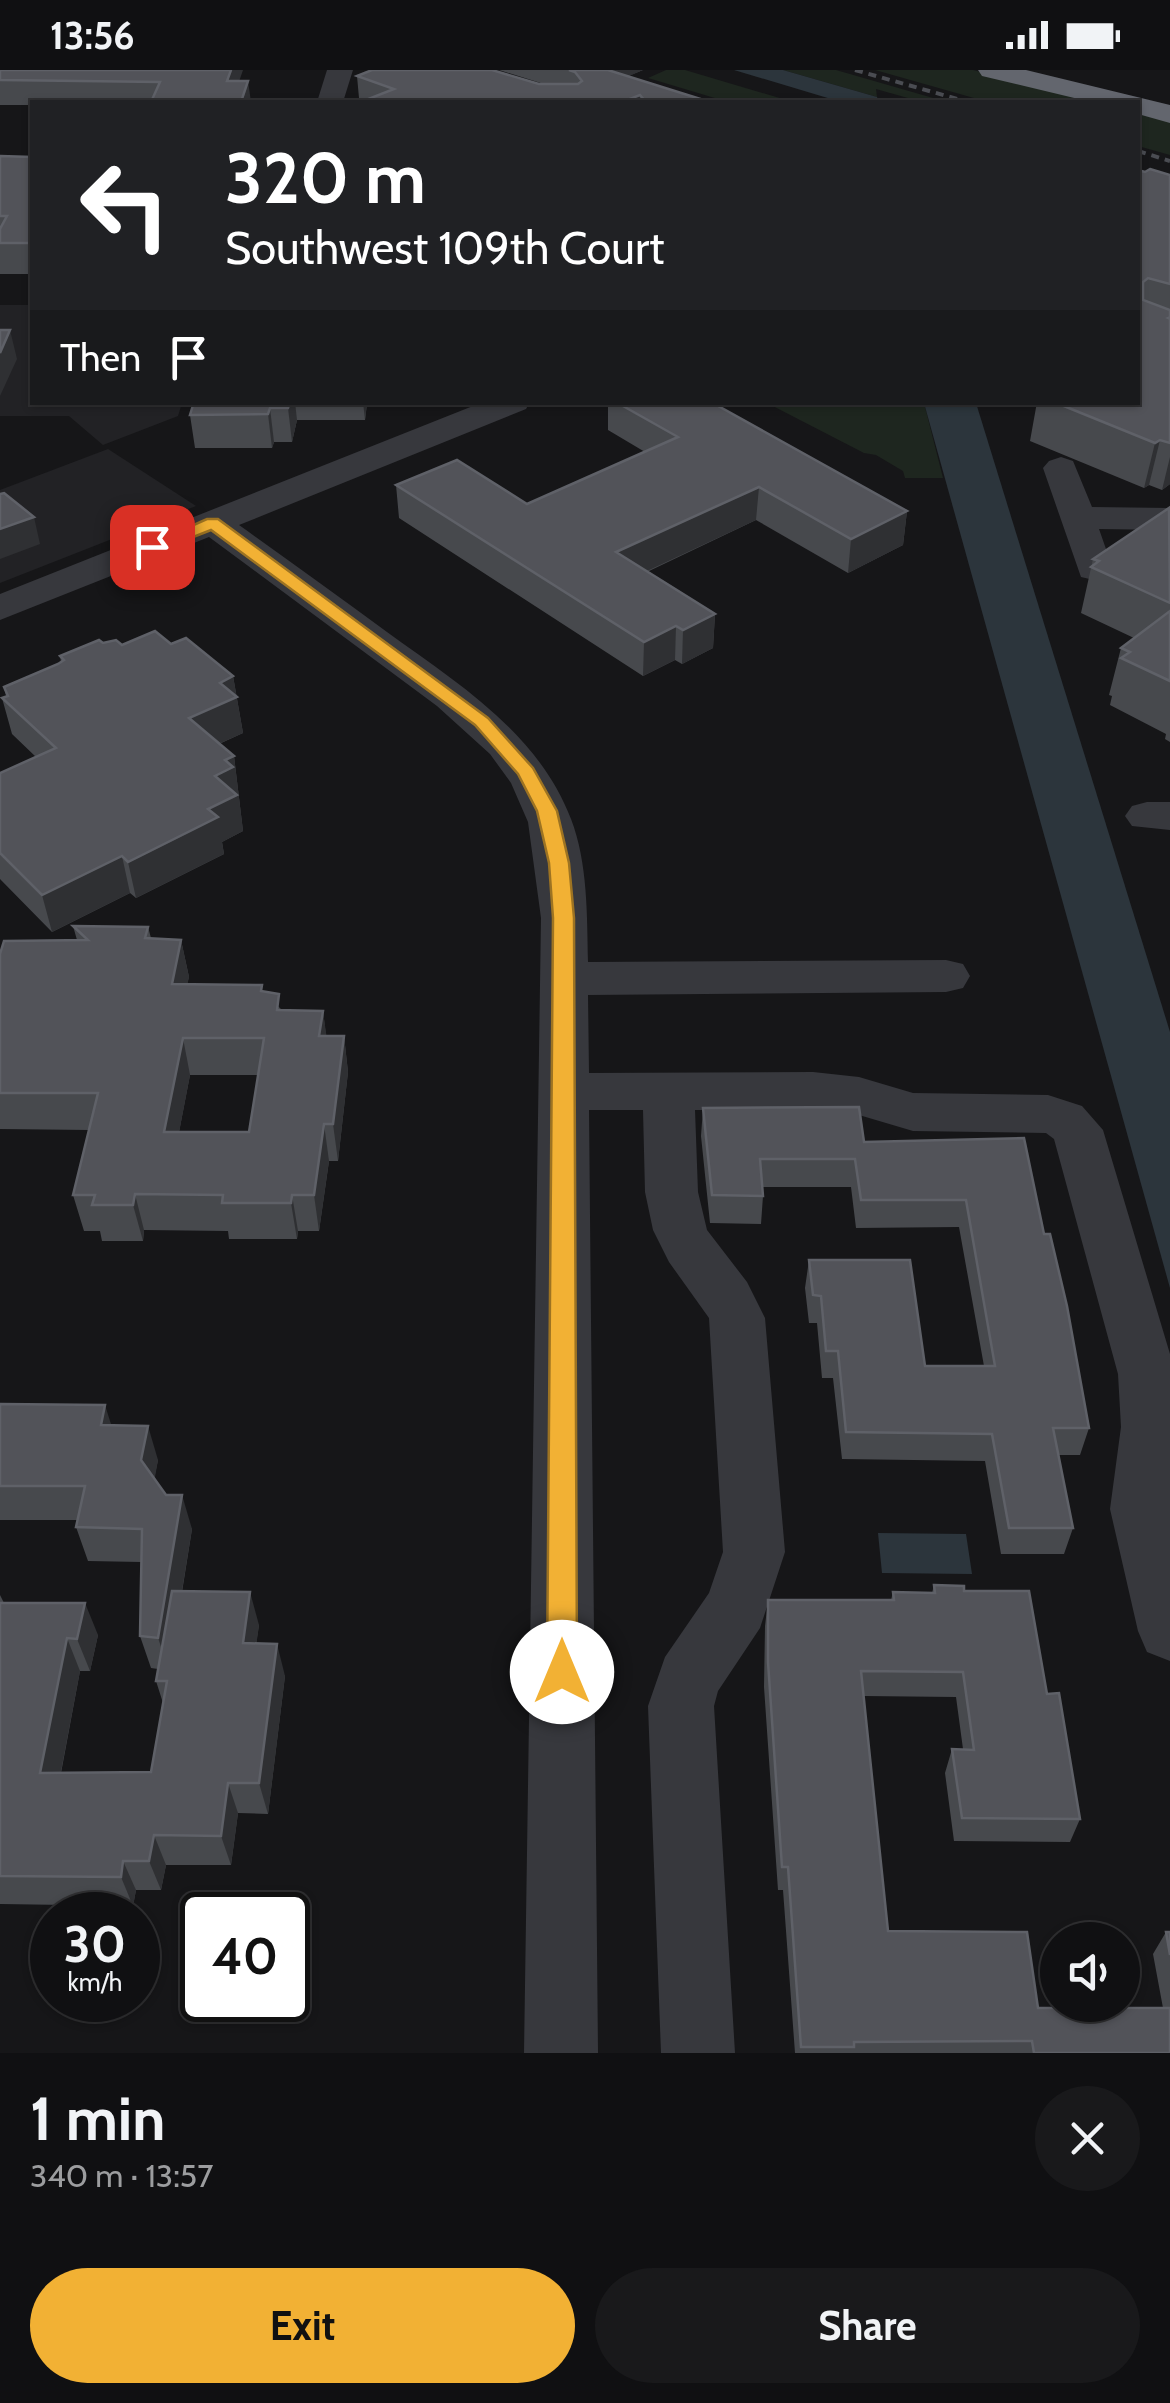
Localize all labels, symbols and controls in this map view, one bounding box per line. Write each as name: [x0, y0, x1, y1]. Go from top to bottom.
text: 13:56: [50, 12, 135, 59]
text: 320 m: [225, 135, 426, 221]
icon: left: [60, 140, 190, 270]
text: Southwest 109th Court: [225, 221, 664, 275]
icon: arrive: [161, 330, 216, 385]
text: Then: [60, 334, 141, 381]
pin: [110, 505, 195, 590]
icon: arrive: [125, 520, 180, 575]
position arrow: [510, 1620, 614, 1724]
speed limit sign: 40: [180, 1892, 310, 2022]
text: 30: [64, 1914, 126, 1975]
map controls: [1040, 1922, 1140, 2022]
button: sound: [1040, 1922, 1140, 2022]
text: km/h: [68, 1967, 122, 1997]
text: 1 min: [30, 2082, 165, 2155]
button: close: [1035, 2086, 1140, 2191]
text: 340 m · 13:57: [30, 2156, 213, 2195]
button: Exit: [30, 2268, 575, 2383]
button: Share: [595, 2268, 1140, 2383]

